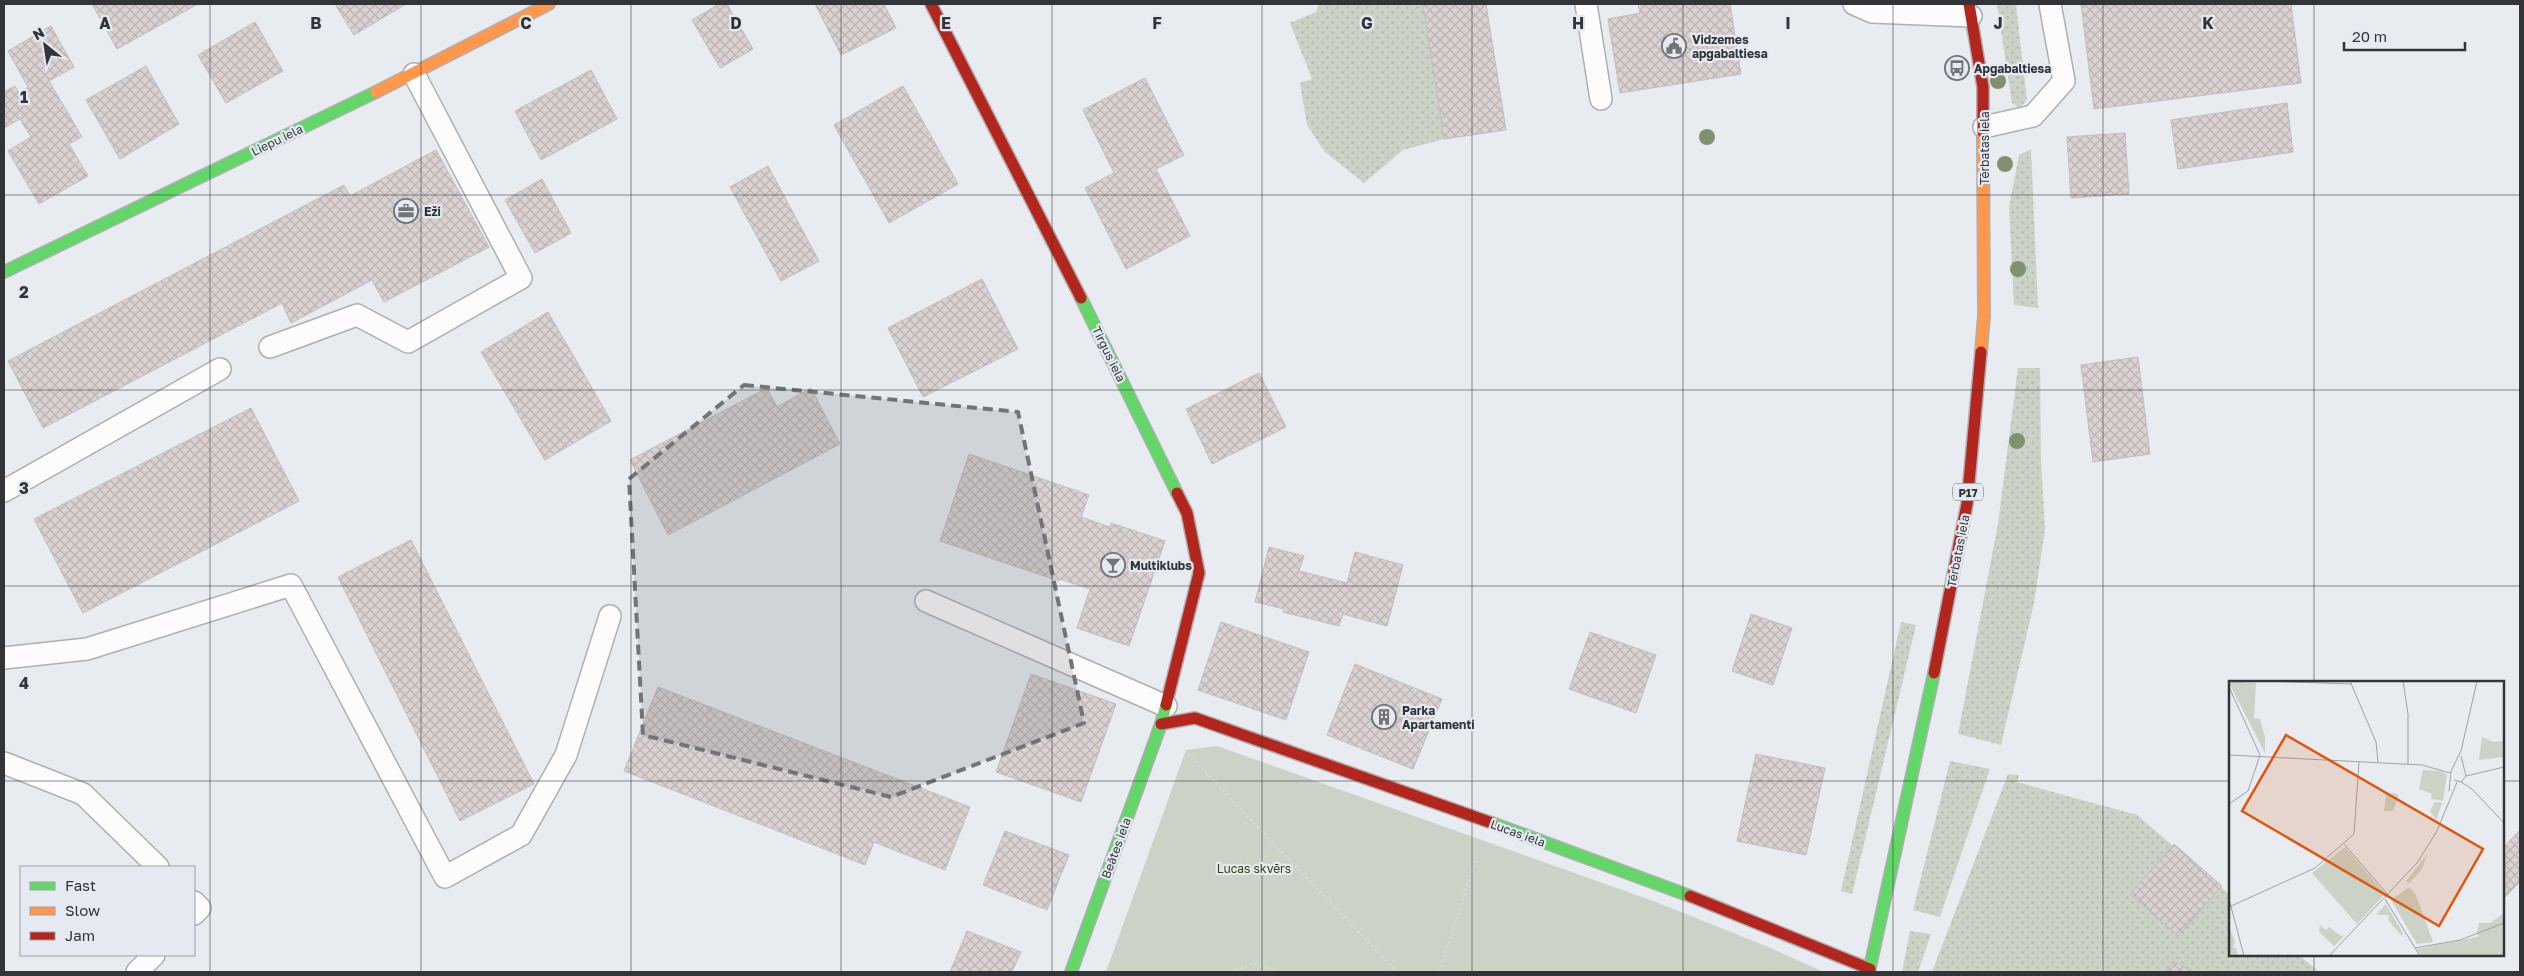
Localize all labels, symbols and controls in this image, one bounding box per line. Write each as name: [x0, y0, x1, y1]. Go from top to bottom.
text: A: [99, 13, 111, 33]
text: B: [310, 13, 322, 33]
text: C: [520, 13, 532, 33]
text: D: [730, 13, 742, 33]
text: E: [941, 13, 951, 33]
text: F: [1152, 13, 1162, 33]
text: G: [1361, 13, 1373, 33]
text: H: [1572, 13, 1584, 33]
text: I: [1785, 13, 1791, 33]
text: J: [1993, 13, 2003, 33]
text: K: [2202, 13, 2214, 33]
north arrow: [20, 20, 70, 70]
scale bar: [2344, 20, 2465, 52]
text: N: [29, 23, 47, 43]
text: 20 m: [2352, 27, 2387, 45]
place label: Vidzemes apgabaltiesa: [1692, 32, 1768, 61]
public building icon: Vidzemes apgabaltiesa: [1661, 33, 1687, 59]
bus stop icon: Apgabaltiesa: [1944, 55, 1970, 81]
place label: Apgabaltiesa: [1974, 61, 2051, 76]
text: 1: [20, 87, 28, 107]
street label: Tērbatas iela: [1977, 111, 1992, 185]
street label: Liepu iela: [249, 121, 305, 159]
office icon: Eži: [393, 198, 419, 224]
place label: Eži: [424, 204, 441, 219]
text: 2: [19, 282, 29, 302]
street label: Tirgus iela: [1089, 324, 1129, 384]
text: 3: [19, 478, 29, 498]
road number: P17: [1953, 484, 1983, 501]
street label: Tērbatas iela: [1944, 513, 1972, 589]
bar icon: Multiklubs: [1100, 552, 1126, 578]
place label: Multiklubs: [1130, 558, 1192, 573]
text: 4: [19, 673, 29, 693]
inset map: [2229, 681, 2504, 956]
place label: Parka Apartamenti: [1402, 703, 1474, 732]
building icon: Parka Apartamenti: [1371, 704, 1397, 730]
street label: Beātes iela: [1098, 816, 1134, 880]
street label: Lucas iela: [1488, 816, 1548, 850]
park label: Lucas skvērs: [1217, 861, 1291, 876]
legend: [20, 866, 195, 956]
text: Fast: [65, 876, 96, 894]
text: Slow: [65, 901, 100, 919]
text: Jam: [65, 926, 95, 944]

